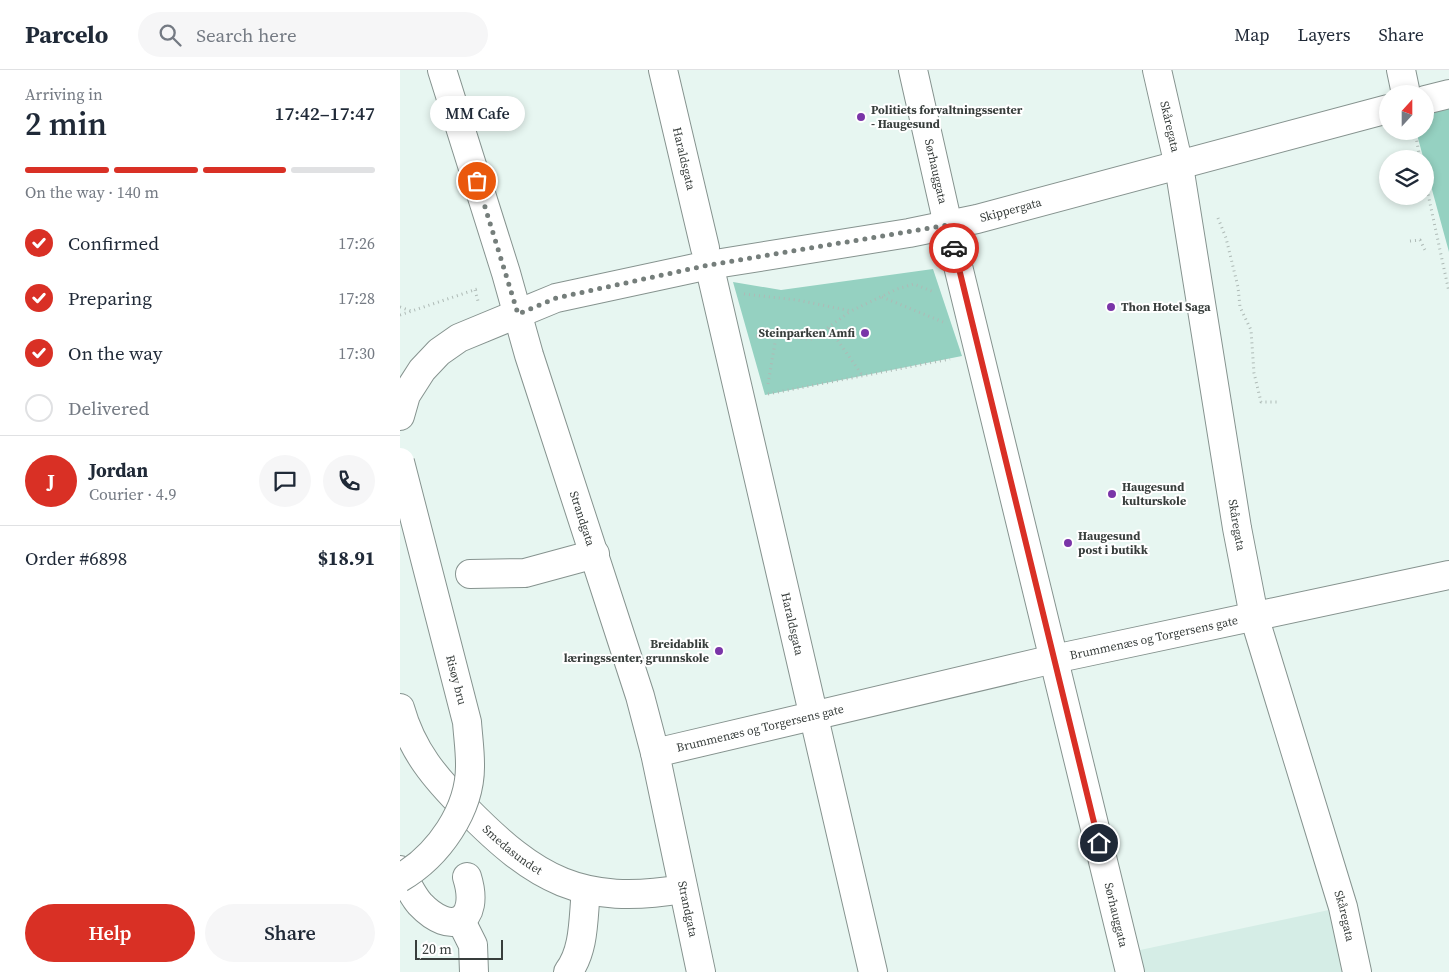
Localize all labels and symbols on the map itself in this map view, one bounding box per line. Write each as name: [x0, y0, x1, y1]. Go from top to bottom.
north arrow: [1379, 85, 1434, 140]
callout: MM Cafe: [430, 96, 524, 131]
street label: Skåregata: [1156, 99, 1184, 154]
place label: Politiets forvaltningssenter - Haugesund: [871, 102, 1023, 132]
marker: Politiets forvaltningssenter - Haugesund: [855, 111, 867, 123]
street label: Haraldsgata: [669, 126, 699, 192]
street label: Sørhauggata: [921, 137, 951, 206]
pin: [456, 160, 498, 202]
street label: Skippergata: [978, 194, 1044, 226]
courier: [929, 223, 979, 273]
place label: Thon Hotel Saga: [1121, 299, 1211, 315]
marker: Thon Hotel Saga: [1105, 301, 1117, 313]
place label: Steinparken Amfi: [759, 325, 855, 341]
marker: Steinparken Amfi: [859, 327, 871, 339]
place label: Haugesund kulturskole: [1122, 479, 1186, 509]
marker: Haugesund kulturskole: [1106, 488, 1118, 500]
street label: Strandgata: [566, 489, 599, 549]
street label: Skåregata: [1225, 498, 1249, 553]
place label: Haugesund post i butikk: [1078, 528, 1149, 558]
marker: Haugesund post i butikk: [1062, 537, 1074, 549]
street label: Haraldsgata: [777, 591, 808, 658]
street label: Brummenæs og Torgersens gate: [1068, 612, 1239, 663]
place label: Breidablik læringssenter, grunnskole: [564, 636, 710, 666]
marker: Breidablik læringssenter, grunnskole: [713, 645, 725, 657]
street label: Risøy bru: [442, 653, 470, 707]
street label: Brummenæs og Torgersens gate: [675, 701, 845, 756]
street label: Smedasundet: [479, 821, 545, 878]
pin: [1078, 822, 1120, 864]
street label: Strandgata: [674, 879, 702, 939]
street label: Sørhauggata: [1100, 881, 1132, 950]
street label: Skåregata: [1330, 888, 1358, 944]
scale bar: [415, 937, 502, 960]

